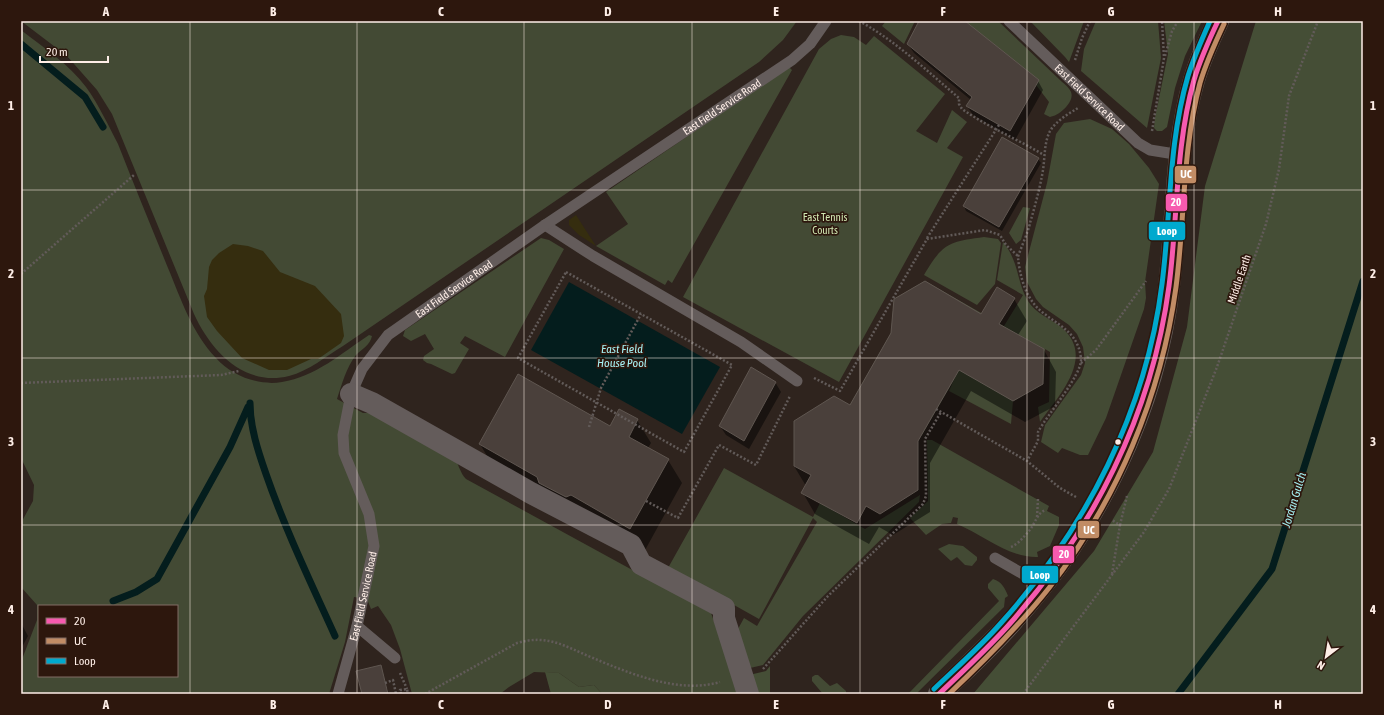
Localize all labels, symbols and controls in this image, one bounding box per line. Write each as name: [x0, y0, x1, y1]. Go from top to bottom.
text: A: [102, 4, 110, 19]
text: B: [270, 4, 277, 19]
text: C: [438, 4, 444, 19]
text: D: [604, 4, 612, 19]
text: E: [773, 4, 779, 19]
text: F: [940, 4, 946, 19]
text: G: [1108, 4, 1115, 19]
text: H: [1274, 4, 1282, 19]
scale bar: [40, 38, 108, 64]
text: 20 m: [46, 45, 68, 59]
street label: East Field Service Road: [1052, 61, 1127, 133]
street label: East Field Service Road: [680, 76, 763, 137]
text: 1: [8, 98, 14, 113]
text: 1: [1370, 98, 1376, 113]
line badge: UC: [1174, 165, 1197, 184]
text: UC: [1180, 168, 1192, 180]
line badge: 20: [1165, 193, 1188, 212]
text: 20: [1171, 196, 1181, 208]
park label: East Tennis Courts: [803, 211, 847, 236]
line badge: Loop: [1148, 221, 1186, 241]
text: Loop: [1157, 225, 1177, 237]
street label: Middle Earth: [1225, 253, 1253, 305]
street label: East Field Service Road: [413, 258, 495, 320]
text: 2: [8, 266, 14, 281]
text: 2: [1370, 266, 1376, 281]
water label: East Field House Pool: [597, 342, 647, 370]
text: 3: [8, 434, 14, 449]
text: 3: [1370, 434, 1376, 449]
unlabelled marker: [1113, 437, 1123, 447]
water label: Jordan Gulch: [1279, 471, 1309, 530]
line badge: UC: [1077, 520, 1100, 539]
text: UC: [1083, 524, 1095, 536]
line badge: 20: [1052, 545, 1075, 564]
text: 20: [1059, 548, 1069, 560]
street label: East Field Service Road: [347, 550, 379, 642]
line badge: Loop: [1021, 565, 1059, 584]
text: Loop: [1030, 569, 1050, 581]
text: 4: [7, 602, 14, 617]
text: 4: [1369, 602, 1376, 617]
legend: [38, 605, 178, 677]
text: 20: [74, 614, 86, 628]
text: UC: [74, 634, 87, 648]
north arrow: [1306, 637, 1346, 677]
text: Loop: [74, 654, 96, 668]
text: N: [1315, 659, 1327, 672]
text: A: [102, 697, 110, 712]
text: B: [270, 697, 277, 712]
text: C: [438, 697, 444, 712]
text: D: [604, 697, 612, 712]
text: E: [773, 697, 779, 712]
text: F: [940, 697, 946, 712]
text: G: [1108, 697, 1115, 712]
text: H: [1274, 697, 1282, 712]

